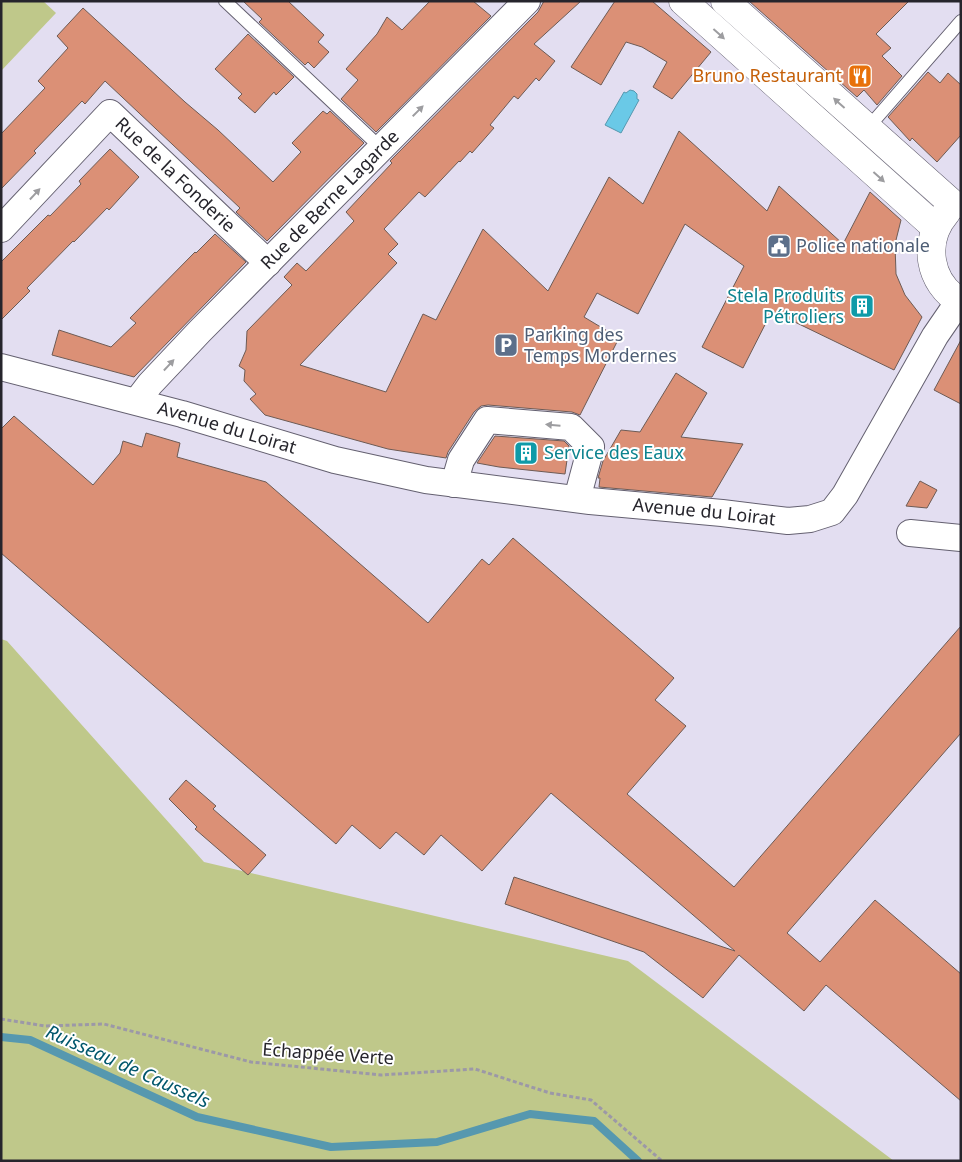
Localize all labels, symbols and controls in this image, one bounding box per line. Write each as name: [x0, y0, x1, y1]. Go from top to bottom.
one-way arrow: [712, 28, 724, 40]
place label: Bruno Restaurant: [693, 63, 842, 87]
restaurant icon: Bruno Restaurant: [847, 63, 873, 89]
one-way arrow: [833, 97, 845, 109]
one-way arrow: [411, 106, 423, 118]
street label: Rue de la Fonderie: [110, 111, 241, 237]
street label: Rue de Berne Lagarde: [255, 124, 404, 274]
one-way arrow: [873, 171, 885, 183]
one-way arrow: [29, 188, 41, 200]
public building icon: Police nationale: [766, 233, 792, 259]
place label: Police nationale: [796, 233, 930, 257]
place label: Stela Produits Pétroliers: [727, 283, 844, 328]
building icon: Stela Produits Pétroliers: [849, 293, 875, 319]
place label: Parking des Temps Mordernes: [524, 322, 677, 367]
parking icon: Parking des Temps Mordernes: [493, 332, 519, 358]
one-way arrow: [163, 359, 175, 371]
street label: Avenue du Loirat: [155, 395, 300, 459]
one-way arrow: [545, 421, 561, 429]
building icon: Service des Eaux: [513, 440, 539, 466]
place label: Service des Eaux: [544, 440, 684, 464]
street label: Avenue du Loirat: [632, 492, 778, 530]
water label: Ruisseau de Caussels: [42, 1018, 214, 1114]
street label: Échappée Verte: [262, 1036, 395, 1070]

